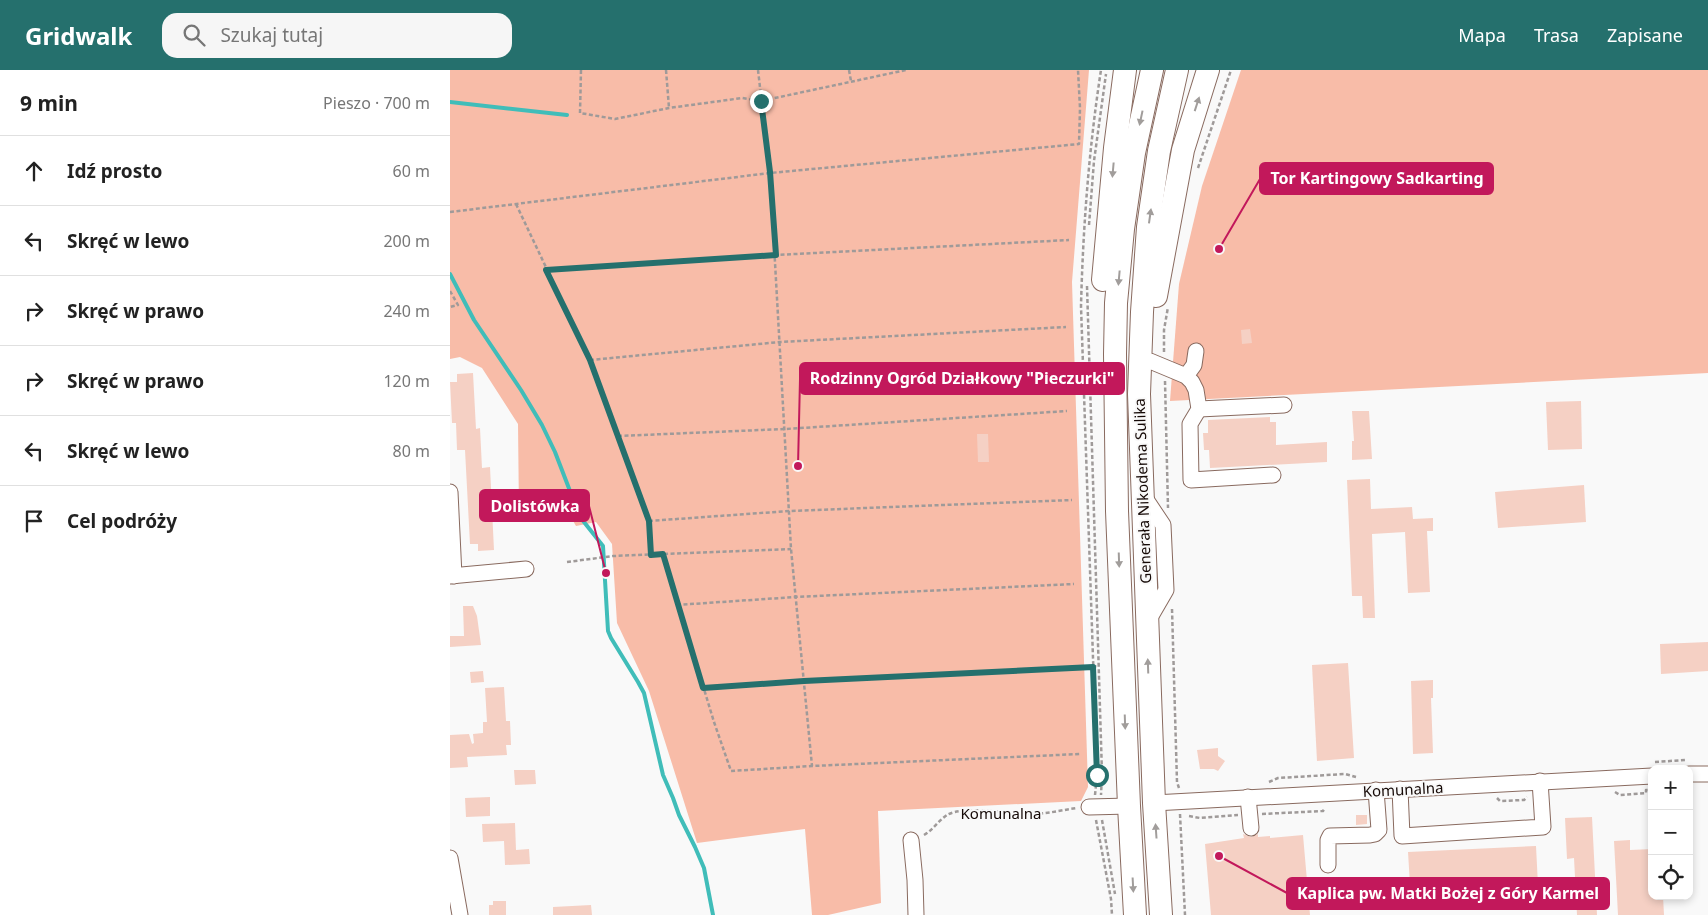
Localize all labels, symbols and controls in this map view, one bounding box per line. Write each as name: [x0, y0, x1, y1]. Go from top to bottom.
search box: [162, 13, 512, 58]
text: Gridwalk: [25, 19, 132, 52]
icon: search: [180, 21, 208, 49]
text: Szukaj tutaj: [220, 22, 323, 48]
text: Mapa: [1458, 23, 1506, 47]
text: Trasa: [1534, 23, 1579, 47]
text: Zapisane: [1607, 23, 1683, 47]
text: 9 min: [20, 89, 78, 117]
route end: [750, 90, 773, 113]
text: Pieszo · 700 m: [323, 92, 430, 114]
one-way arrow: [1193, 96, 1201, 111]
one-way arrow: [1137, 110, 1145, 126]
icon: ahead: [20, 157, 48, 185]
text: Idź prosto: [67, 158, 162, 184]
text: 60 m: [393, 160, 430, 182]
one-way arrow: [1109, 163, 1117, 179]
callout: Tor Kartingowy Sadkarting: [1260, 163, 1493, 194]
text: Tor Kartingowy Sadkarting: [1270, 167, 1484, 189]
one-way arrow: [1146, 207, 1154, 223]
icon: left: [20, 227, 48, 255]
text: Skręć w lewo: [67, 228, 189, 254]
text: 200 m: [383, 230, 430, 252]
one-way arrow: [1114, 271, 1122, 287]
icon: right: [20, 297, 48, 325]
text: Skręć w prawo: [67, 298, 204, 324]
text: 240 m: [383, 300, 430, 322]
callout: Rodzinny Ogród Działkowy "Pieczurki": [800, 363, 1124, 394]
icon: right: [20, 367, 48, 395]
text: Rodzinny Ogród Działkowy "Pieczurki": [810, 367, 1114, 389]
text: Skręć w prawo: [67, 368, 204, 394]
text: 120 m: [383, 370, 430, 392]
street label: Generała Nikodema Sulika: [1129, 398, 1155, 584]
icon: left: [20, 437, 48, 465]
text: Skręć w lewo: [67, 438, 189, 464]
text: 80 m: [393, 440, 430, 462]
callout: Dolistówka: [480, 490, 589, 521]
text: Dolistówka: [490, 495, 580, 517]
icon: arrive: [20, 507, 48, 535]
text: Cel podróży: [67, 508, 177, 534]
one-way arrow: [1115, 552, 1123, 568]
one-way arrow: [1144, 658, 1152, 674]
one-way arrow: [1122, 715, 1130, 731]
route start: [1086, 764, 1109, 787]
map controls: [1648, 765, 1693, 900]
button: +: [1648, 765, 1693, 810]
street label: Komunalna: [1362, 777, 1444, 801]
street label: Komunalna: [961, 803, 1041, 823]
button: −: [1648, 810, 1693, 855]
one-way arrow: [1151, 823, 1159, 839]
button: locate: [1648, 855, 1693, 900]
one-way arrow: [1130, 877, 1138, 893]
callout: Kaplica pw. Matki Bożej z Góry Karmel: [1287, 878, 1609, 909]
text: Kaplica pw. Matki Bożej z Góry Karmel: [1297, 882, 1599, 904]

